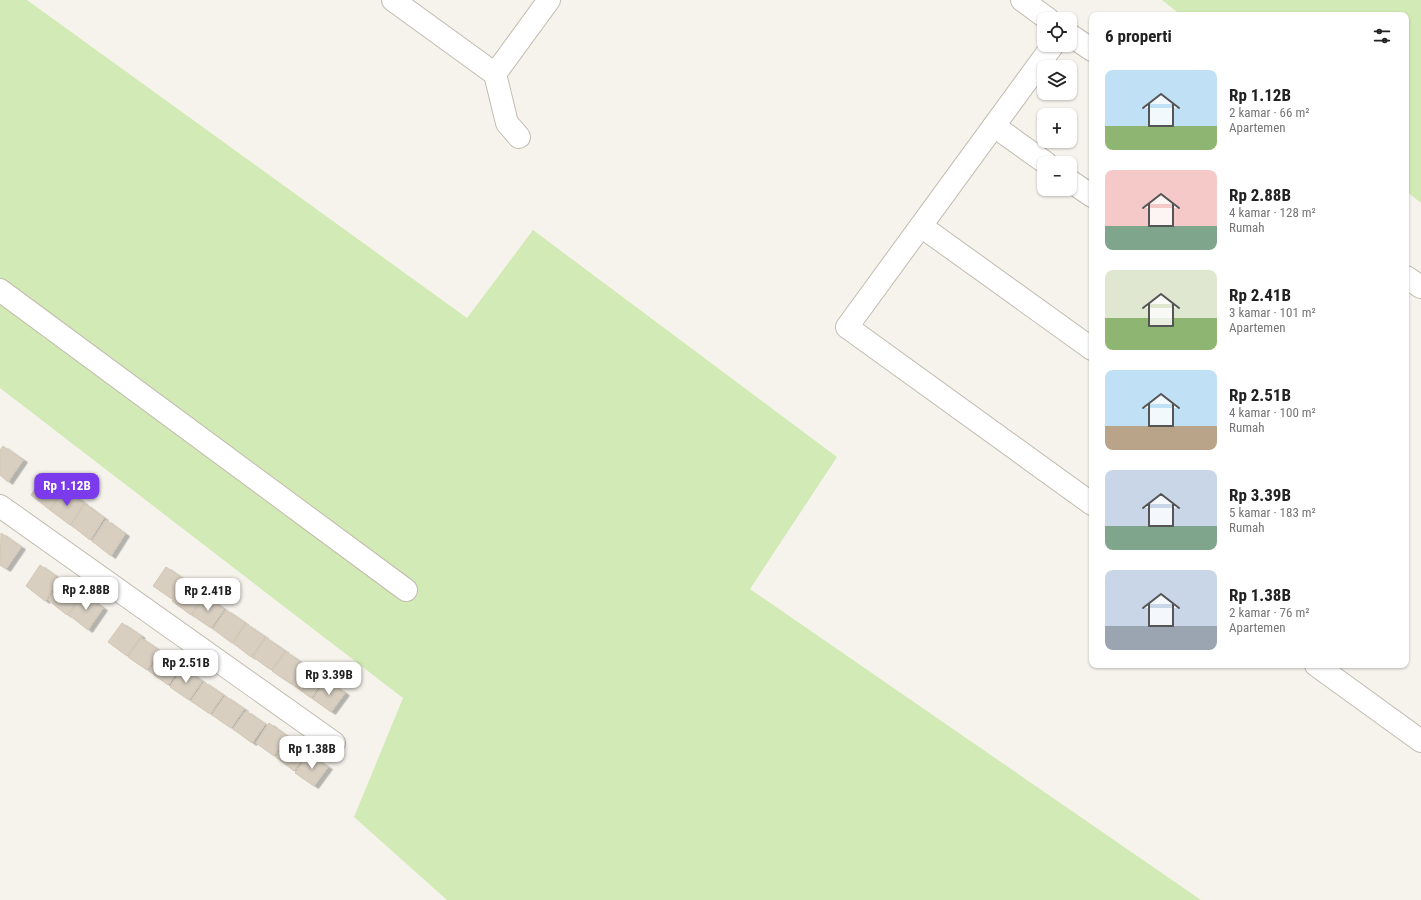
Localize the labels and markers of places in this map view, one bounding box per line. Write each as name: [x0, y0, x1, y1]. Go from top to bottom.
pin: Rp 1.12B: [26, 473, 108, 507]
pin: Rp 2.88B: [45, 577, 127, 611]
pin: Rp 2.41B: [167, 578, 249, 612]
pin: Rp 2.51B: [145, 650, 227, 684]
pin: Rp 3.39B: [288, 662, 370, 696]
pin: Rp 1.38B: [271, 736, 353, 770]

